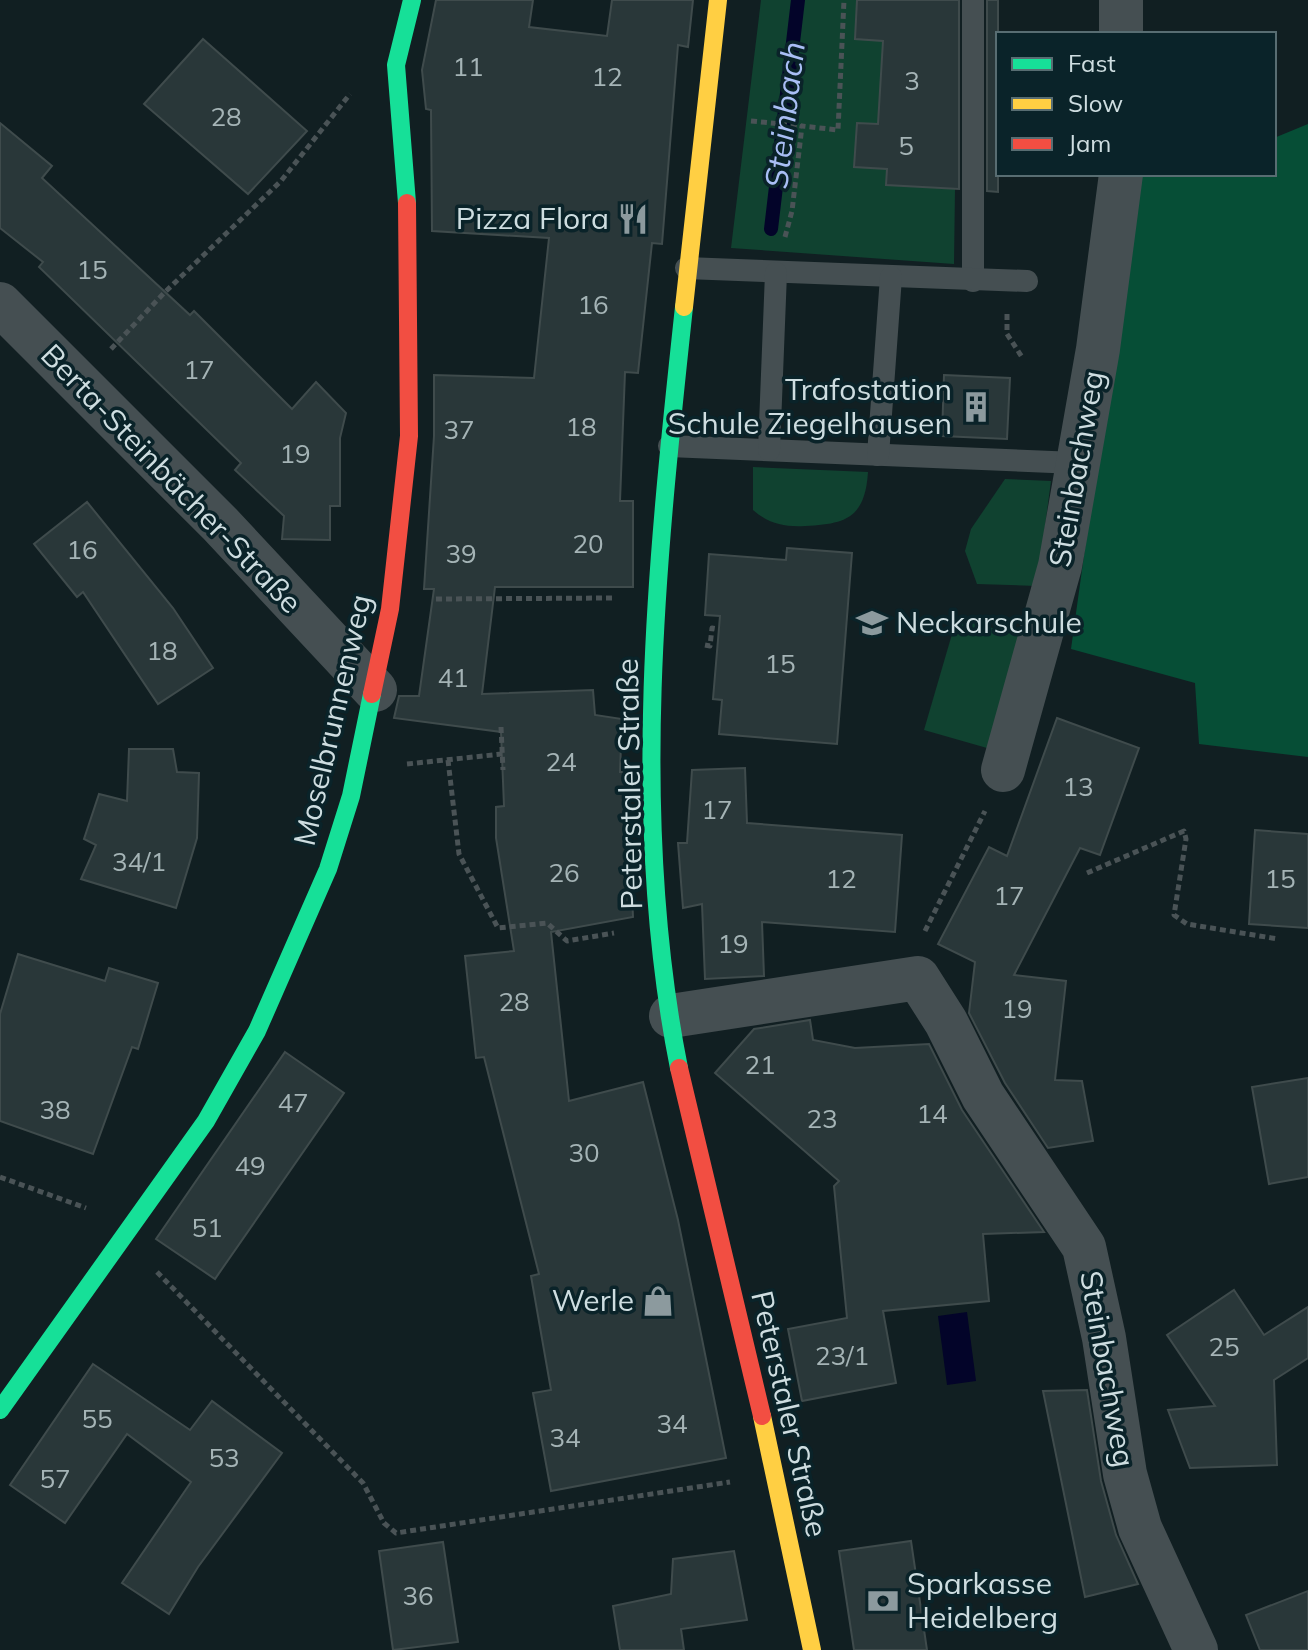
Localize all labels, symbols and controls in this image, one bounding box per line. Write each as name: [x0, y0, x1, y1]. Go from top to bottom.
legend: [996, 32, 1276, 176]
water label: Steinbach: [755, 39, 813, 191]
text: Fast: [1068, 48, 1116, 78]
house number: 11: [452, 50, 484, 83]
house number: 12: [591, 60, 623, 93]
house number: 3: [904, 64, 920, 97]
text: Slow: [1068, 88, 1123, 118]
house number: 28: [210, 100, 242, 133]
text: Jam: [1068, 128, 1111, 158]
house number: 5: [898, 129, 914, 162]
place label: Pizza Flora: [456, 199, 609, 237]
restaurant icon: Pizza Flora: [616, 202, 650, 236]
house number: 15: [76, 253, 108, 286]
house number: 16: [577, 288, 609, 321]
street label: Berta-Steinbächer-Straße: [33, 336, 310, 621]
house number: 17: [183, 353, 215, 386]
street label: Steinbachweg: [1040, 368, 1112, 570]
place label: Trafostation Schule Ziegelhausen: [668, 370, 952, 442]
building icon: Trafostation Schule Ziegelhausen: [959, 390, 993, 424]
house number: 18: [565, 410, 597, 443]
house number: 37: [443, 413, 475, 446]
house number: 19: [279, 437, 311, 470]
house number: 20: [572, 527, 604, 560]
house number: 16: [66, 533, 98, 566]
house number: 39: [445, 537, 477, 570]
street label: Moselbrunnenweg: [285, 590, 379, 849]
place label: Neckarschule: [896, 603, 1082, 641]
school or university icon: Neckarschule: [855, 606, 889, 640]
house number: 18: [146, 634, 178, 667]
house number: 15: [764, 647, 796, 680]
street label: Peterstaler Straße: [608, 658, 650, 910]
house number: 41: [437, 661, 469, 694]
house number: 24: [545, 745, 577, 778]
house number: 13: [1062, 770, 1094, 803]
house number: 17: [701, 793, 733, 826]
house number: 34/1: [112, 845, 166, 878]
house number: 26: [548, 856, 580, 889]
house number: 12: [825, 862, 857, 895]
house number: 15: [1264, 862, 1296, 895]
house number: 17: [993, 879, 1025, 912]
house number: 19: [717, 927, 749, 960]
house number: 28: [498, 985, 530, 1018]
house number: 19: [1001, 992, 1033, 1025]
house number: 21: [744, 1048, 776, 1081]
house number: 47: [277, 1086, 309, 1119]
house number: 38: [39, 1093, 71, 1126]
house number: 14: [916, 1097, 948, 1130]
house number: 23: [806, 1102, 838, 1135]
house number: 30: [568, 1136, 600, 1169]
house number: 49: [234, 1149, 266, 1182]
house number: 51: [191, 1211, 223, 1244]
street label: Steinbachweg: [1072, 1268, 1144, 1470]
place label: Werle: [552, 1281, 634, 1319]
shop icon: Werle: [641, 1284, 675, 1318]
street label: Peterstaler Straße: [743, 1287, 837, 1540]
house number: 25: [1208, 1330, 1240, 1363]
house number: 23/1: [815, 1339, 869, 1372]
house number: 55: [81, 1402, 113, 1435]
house number: 34: [656, 1407, 688, 1440]
house number: 34: [549, 1421, 581, 1454]
house number: 53: [208, 1441, 240, 1474]
house number: 57: [39, 1462, 71, 1495]
place label: Sparkasse Heidelberg: [907, 1564, 1058, 1636]
house number: 36: [402, 1579, 434, 1612]
bank icon: Sparkasse Heidelberg: [866, 1584, 900, 1618]

